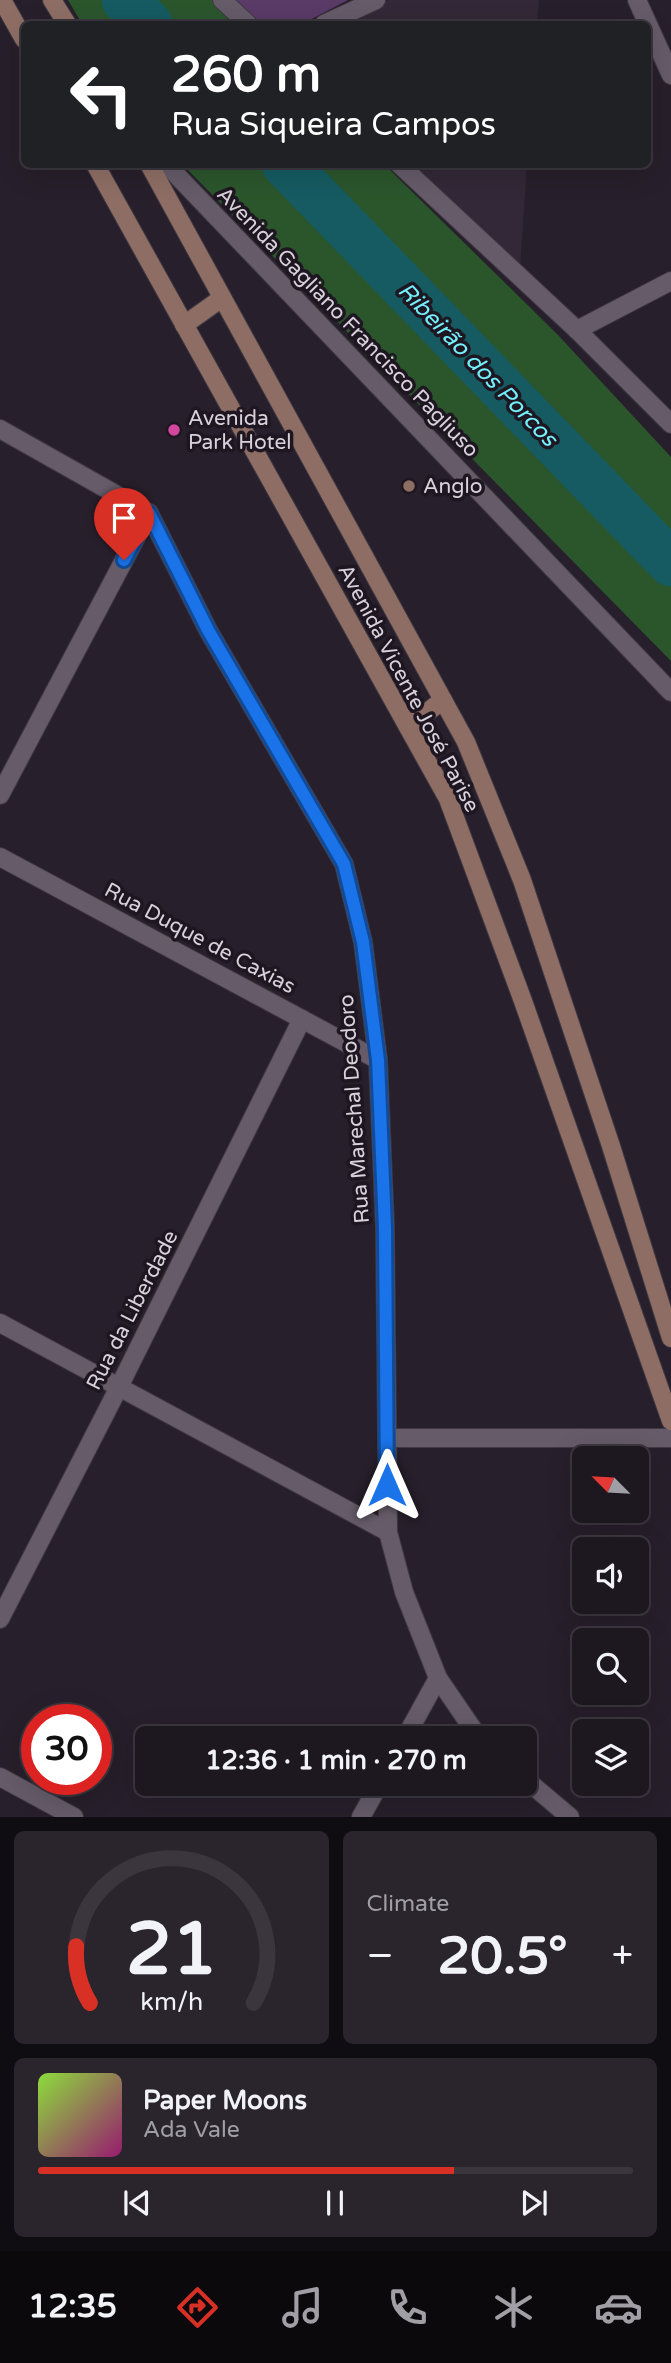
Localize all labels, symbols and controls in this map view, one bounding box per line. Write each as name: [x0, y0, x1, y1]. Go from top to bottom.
text: 260 m: [171, 46, 321, 105]
icon: left: [56, 49, 147, 140]
text: Rua Siqueira Campos: [171, 106, 496, 144]
street label: Avenida Gagliano Francisco Pagliuso: [212, 182, 484, 463]
water label: Ribeirão dos Porcos: [392, 277, 564, 454]
place label: Avenida Park Hotel: [188, 406, 292, 455]
marker: Avenida Park Hotel: [166, 422, 182, 438]
place label: Anglo: [423, 474, 483, 499]
marker: Anglo: [401, 478, 417, 494]
pin: [94, 488, 154, 560]
icon: arrive: [105, 499, 143, 537]
street label: Avenida Vicente José Parise: [332, 560, 485, 817]
street label: Rua Duque de Caxias: [100, 878, 299, 999]
street label: Rua Marechal Deodoro: [334, 994, 375, 1224]
street label: Rua da Liberdade: [81, 1226, 184, 1394]
north arrow: [572, 1446, 649, 1522]
map controls: [572, 1446, 649, 1796]
position arrow: [350, 1448, 424, 1522]
button: sound: [572, 1537, 649, 1614]
button: search: [572, 1628, 649, 1705]
speed limit sign: 30: [21, 1704, 112, 1795]
button: layers: [572, 1719, 649, 1796]
text: 12:36 · 1 min · 270 m: [205, 1745, 467, 1776]
text: Climate: [367, 1890, 449, 1918]
text: 21: [126, 1907, 217, 1995]
text: 20.5°: [438, 1925, 568, 1988]
text: −: [367, 1933, 394, 1979]
text: +: [612, 1933, 633, 1979]
text: km/h: [140, 1987, 203, 2017]
text: Paper Moons: [143, 2085, 307, 2116]
text: Ada Vale: [143, 2116, 240, 2144]
icon: previous: [118, 2184, 156, 2222]
icon: pause: [316, 2184, 354, 2222]
icon: next: [515, 2184, 553, 2222]
icon: directions: [173, 2283, 222, 2332]
icon: music: [278, 2283, 327, 2332]
icon: phone: [383, 2283, 432, 2332]
icon: climate: [489, 2283, 538, 2332]
icon: car: [594, 2283, 643, 2332]
text: 12:35: [28, 2288, 117, 2326]

